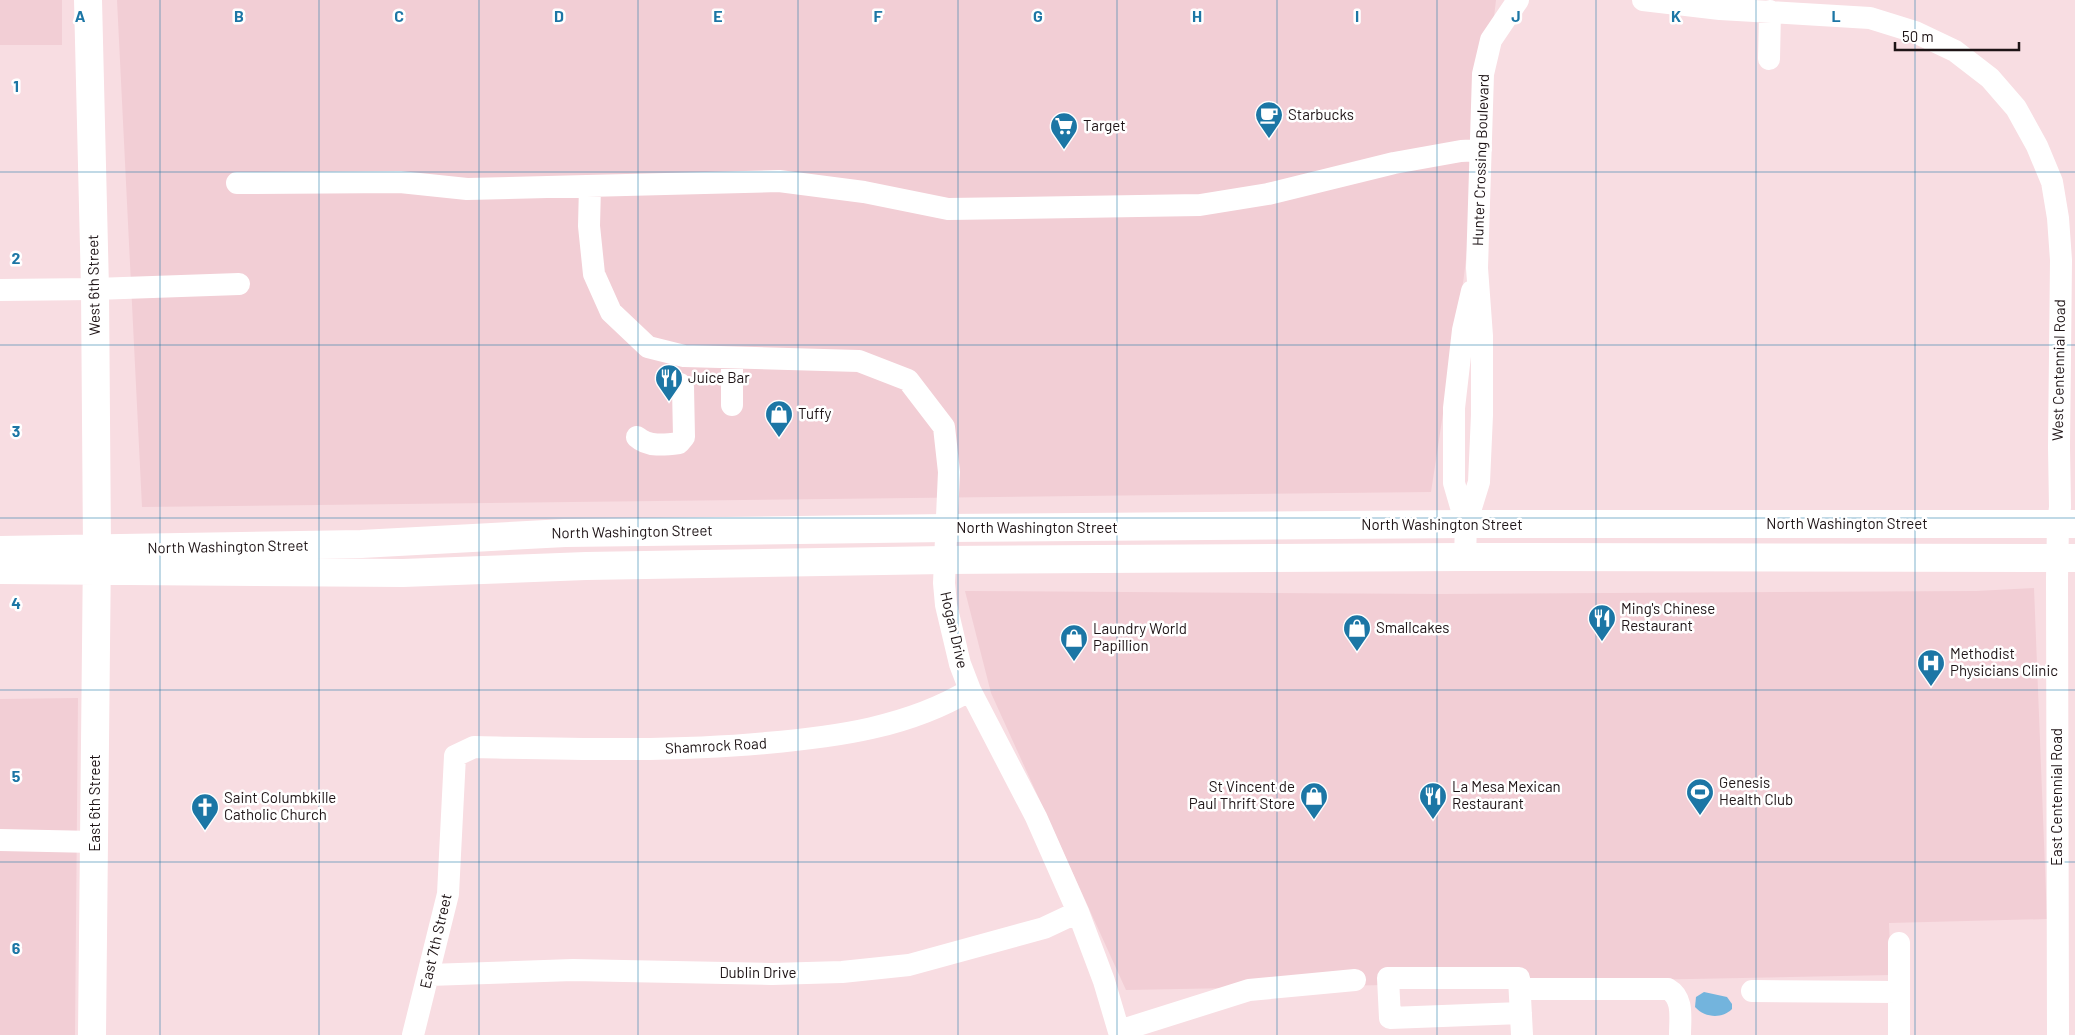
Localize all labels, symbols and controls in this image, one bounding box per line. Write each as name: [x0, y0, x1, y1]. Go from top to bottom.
text: A: [75, 6, 86, 25]
text: B: [234, 6, 244, 25]
text: C: [394, 6, 404, 25]
text: D: [554, 6, 564, 25]
text: E: [713, 6, 723, 25]
text: F: [874, 6, 883, 25]
text: G: [1033, 6, 1043, 25]
text: H: [1192, 6, 1202, 25]
text: I: [1355, 6, 1359, 25]
text: J: [1511, 6, 1521, 25]
text: K: [1671, 6, 1681, 25]
text: L: [1831, 6, 1841, 25]
scale bar: [1895, 20, 2019, 52]
text: 50 m: [1902, 27, 1934, 45]
street label: Hunter Crossing Boulevard: [1468, 73, 1492, 246]
text: 1: [13, 76, 19, 95]
cafe icon: Starbucks: [1254, 100, 1284, 139]
place label: Starbucks: [1288, 105, 1354, 123]
supermarket icon: Target: [1049, 111, 1079, 150]
place label: Target: [1083, 116, 1126, 134]
street label: West 6th Street: [83, 234, 103, 336]
text: 2: [12, 248, 21, 267]
street label: West Centennial Road: [2048, 299, 2068, 441]
restaurant icon: Juice Bar: [654, 363, 684, 402]
place label: Juice Bar: [688, 368, 750, 386]
shop icon: Tuffy: [764, 399, 794, 438]
place label: Tuffy: [798, 404, 832, 422]
text: 3: [12, 421, 20, 440]
street label: North Washington Street: [1766, 514, 1928, 532]
street label: North Washington Street: [1361, 515, 1523, 533]
street label: North Washington Street: [956, 518, 1118, 536]
street label: North Washington Street: [551, 521, 713, 541]
street label: North Washington Street: [147, 536, 309, 556]
street label: Hogan Drive: [937, 590, 973, 670]
text: 4: [11, 593, 21, 612]
place label: Ming's Chinese Restaurant: [1621, 599, 1715, 634]
restaurant icon: Ming's Chinese Restaurant: [1587, 603, 1617, 642]
shop icon: Smallcakes: [1342, 613, 1372, 652]
place label: Smallcakes: [1376, 618, 1450, 636]
place label: Laundry World Papillion: [1093, 619, 1187, 654]
shop icon: Laundry World Papillion: [1059, 623, 1089, 662]
place label: Methodist Physicians Clinic: [1950, 644, 2058, 679]
hospital icon: Methodist Physicians Clinic: [1916, 648, 1946, 687]
street label: East Centennial Road: [2047, 728, 2065, 866]
street label: Shamrock Road: [665, 733, 767, 757]
street label: East 6th Street: [85, 754, 103, 852]
text: 5: [12, 766, 21, 785]
place label: Genesis Health Club: [1719, 773, 1793, 808]
place label: St Vincent de Paul Thrift Store: [1189, 777, 1295, 812]
place label: La Mesa Mexican Restaurant: [1452, 777, 1561, 812]
sports icon: Genesis Health Club: [1685, 777, 1715, 816]
shop icon: St Vincent de Paul Thrift Store: [1299, 781, 1329, 820]
restaurant icon: La Mesa Mexican Restaurant: [1418, 781, 1448, 820]
place label: Saint Columbkille Catholic Church: [224, 788, 336, 823]
church icon: Saint Columbkille Catholic Church: [190, 792, 220, 831]
street label: East 7th Street: [415, 891, 455, 990]
text: 6: [12, 938, 21, 957]
street label: Dublin Drive: [719, 963, 797, 981]

